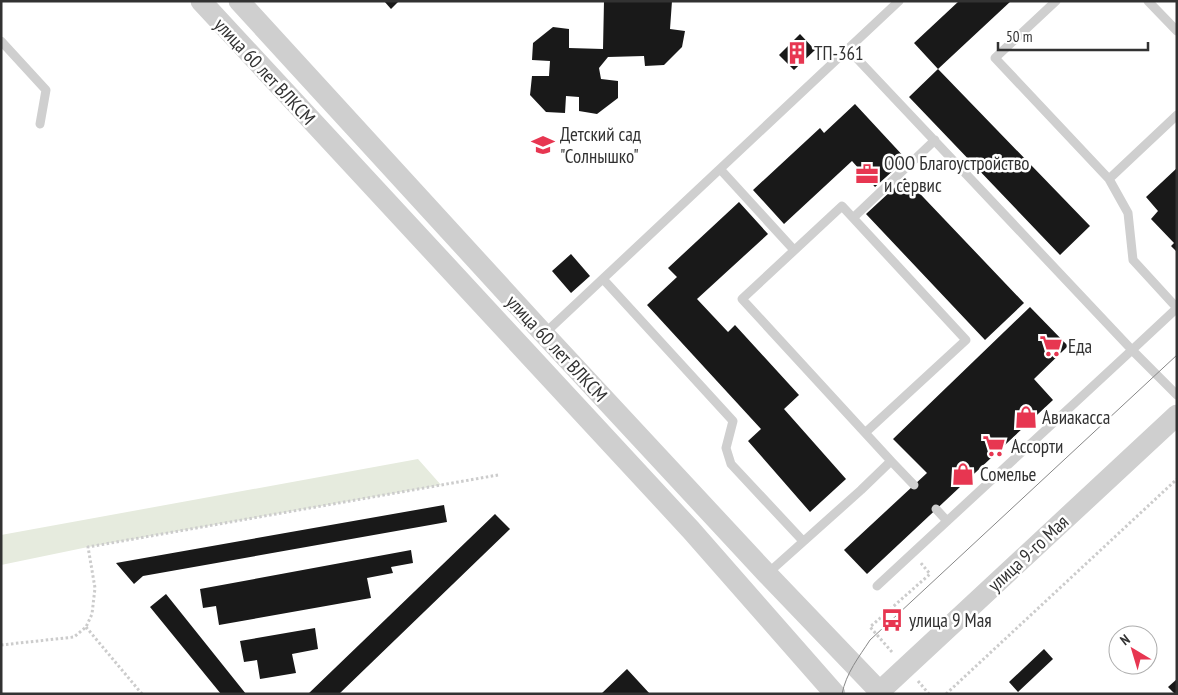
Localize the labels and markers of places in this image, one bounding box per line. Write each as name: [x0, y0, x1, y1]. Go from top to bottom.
building icon: ТП-361: [784, 40, 810, 66]
place label: ТП-361: [814, 41, 864, 65]
place label: Детский сад "Солнышко": [560, 122, 642, 168]
school or university icon: Детский сад "Солнышко": [530, 132, 556, 158]
place label: ООО Благоустройство и сервис: [884, 151, 1030, 197]
office icon: ООО Благоустройство и сервис: [854, 161, 880, 187]
supermarket icon: Еда: [1038, 333, 1064, 359]
place label: Еда: [1068, 334, 1092, 358]
shop icon: Авиакасса: [1013, 404, 1039, 430]
place label: Авиакасса: [1042, 405, 1110, 429]
supermarket icon: Ассорти: [981, 433, 1007, 459]
place label: Ассорти: [1011, 434, 1063, 458]
shop icon: Сомелье: [950, 461, 976, 487]
place label: Сомелье: [980, 462, 1037, 486]
bus stop icon: улица 9 Мая: [879, 607, 905, 633]
place label: улица 9 Мая: [909, 608, 992, 632]

